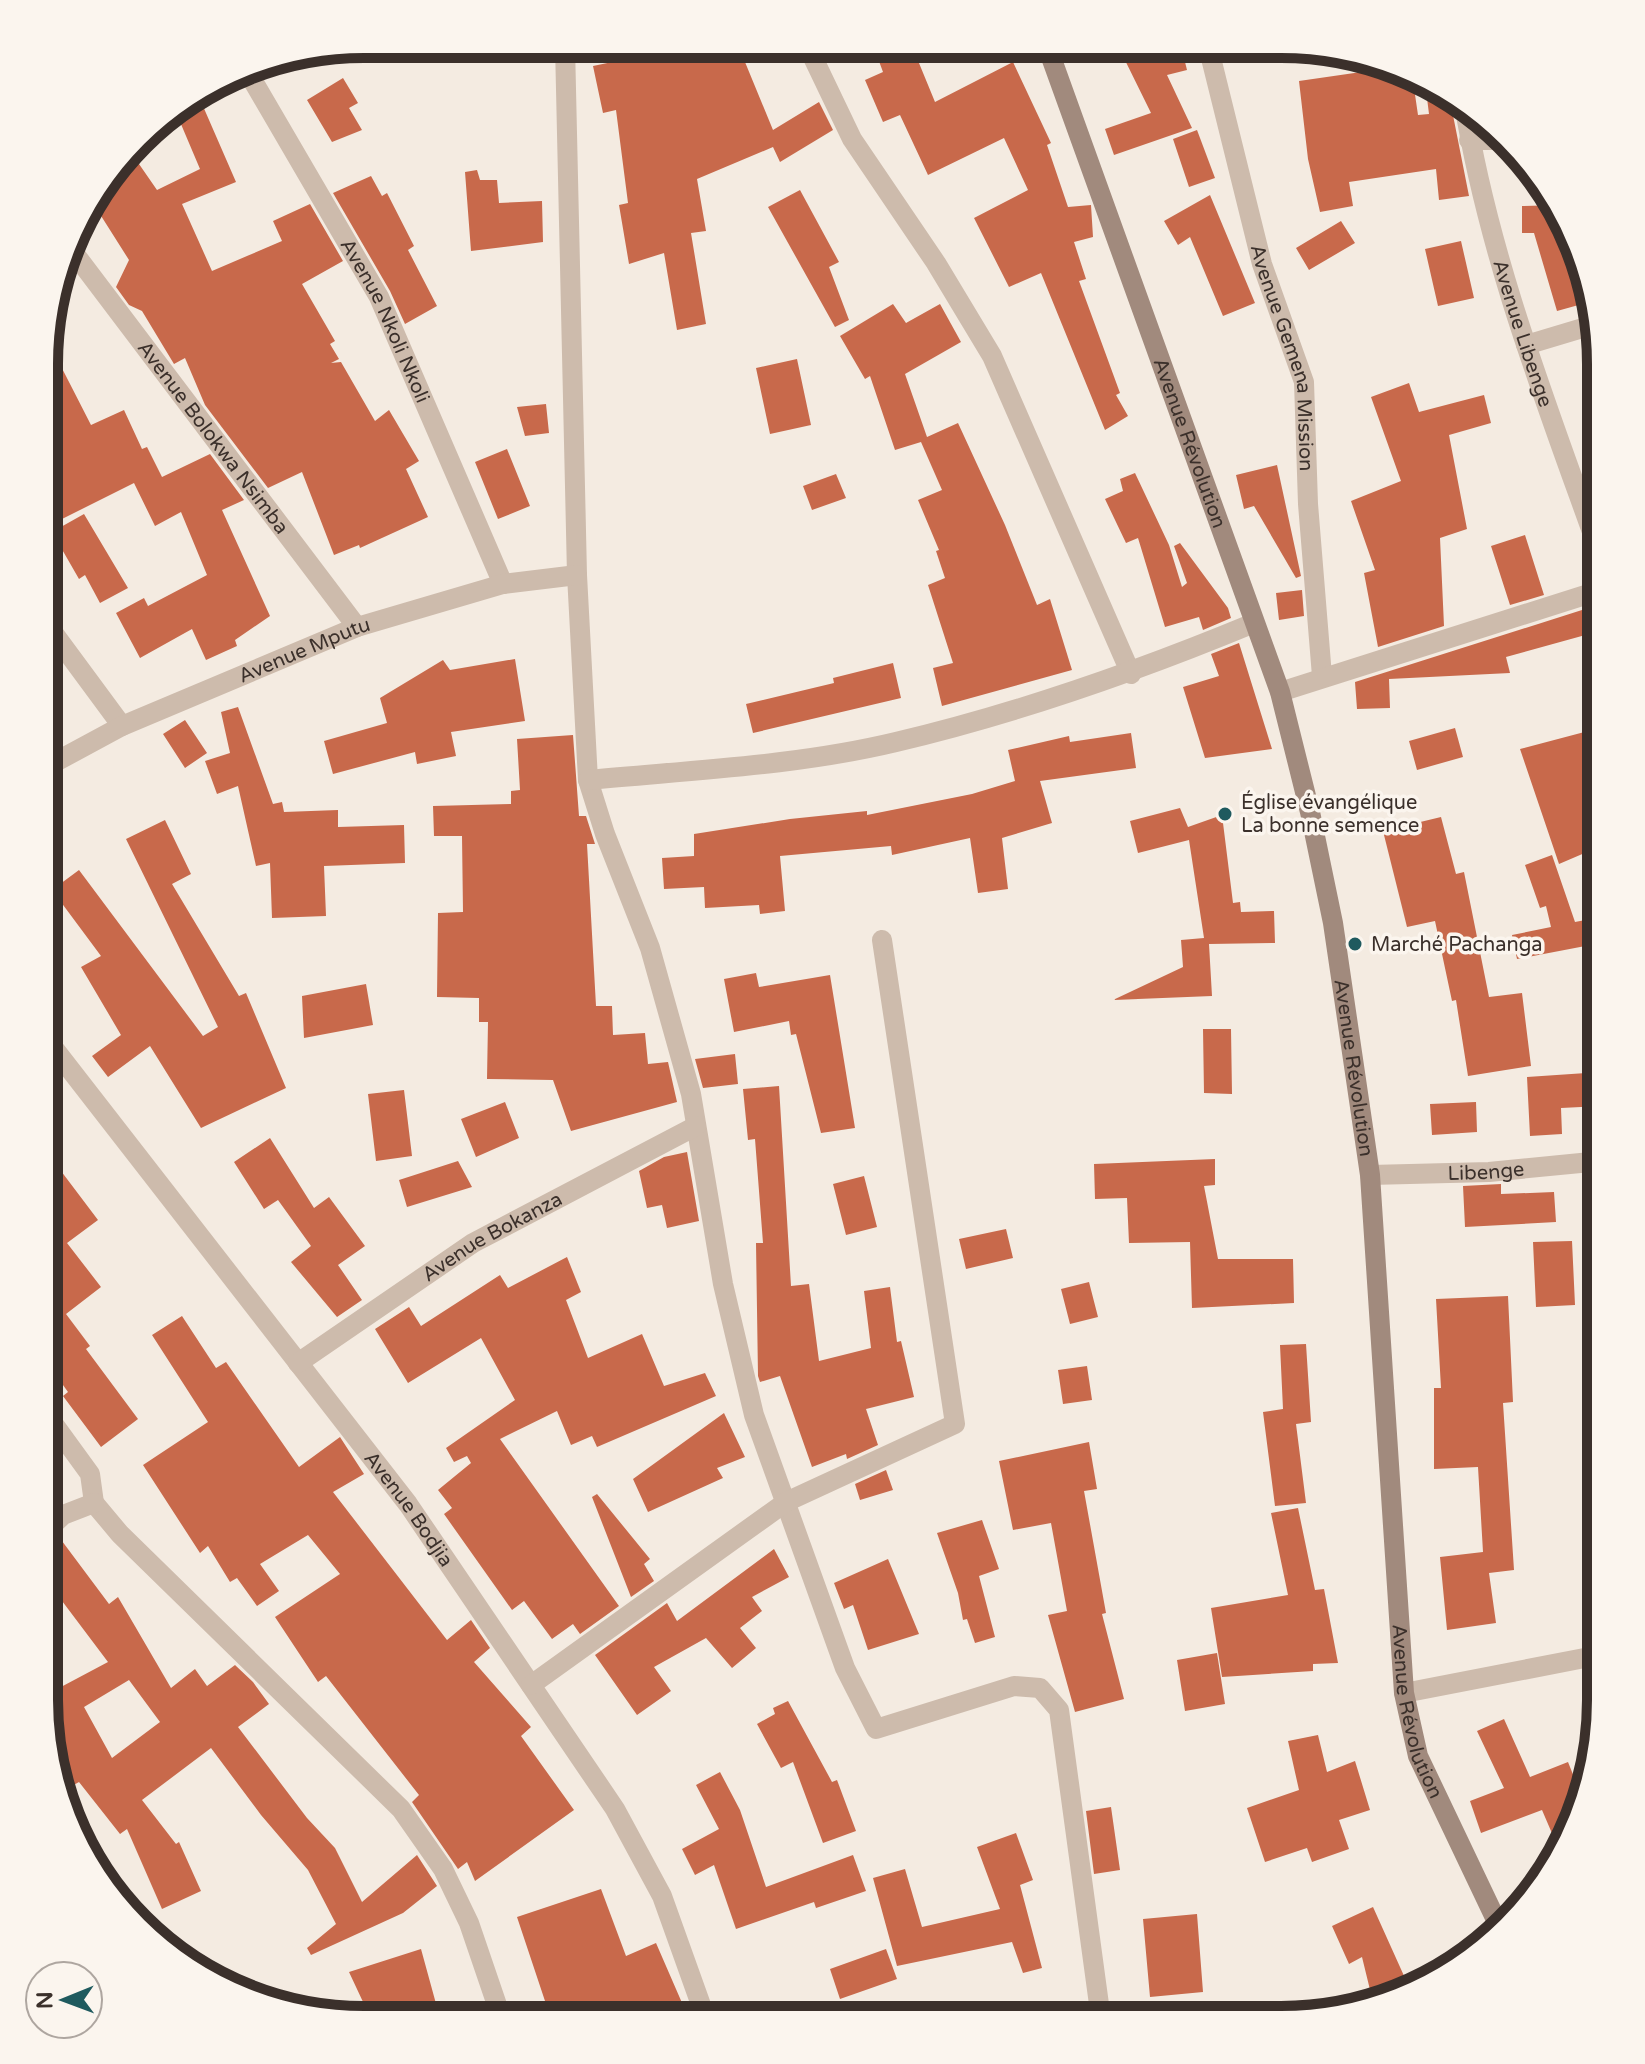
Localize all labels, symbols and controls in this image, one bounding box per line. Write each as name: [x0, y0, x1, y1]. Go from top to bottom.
street label: Avenue Nkoli Nkoli: [335, 235, 434, 407]
street label: Avenue Gemena Mission: [1245, 242, 1318, 472]
street label: Avenue Libenge: [1487, 257, 1557, 410]
street label: Avenue Bolokwa Nsimba: [132, 337, 293, 539]
street label: Avenue Révolution: [1148, 355, 1231, 532]
street label: Avenue Mputu: [235, 613, 373, 689]
place label: Église évangélique La bonne semence: [1241, 790, 1419, 838]
marker: Église évangélique La bonne semence: [1216, 805, 1234, 823]
place label: Marché Pachanga: [1371, 933, 1543, 957]
marker: Marché Pachanga: [1346, 935, 1364, 953]
street label: Avenue Révolution: [1328, 977, 1378, 1158]
street label: Libenge: [1447, 1158, 1525, 1186]
street label: Avenue Bokanza: [418, 1187, 567, 1287]
street label: Avenue Bodjia: [359, 1447, 458, 1572]
street label: Avenue Révolution: [1386, 1623, 1447, 1803]
north arrow: [24, 1960, 104, 2040]
text: N: [32, 1991, 58, 2009]

